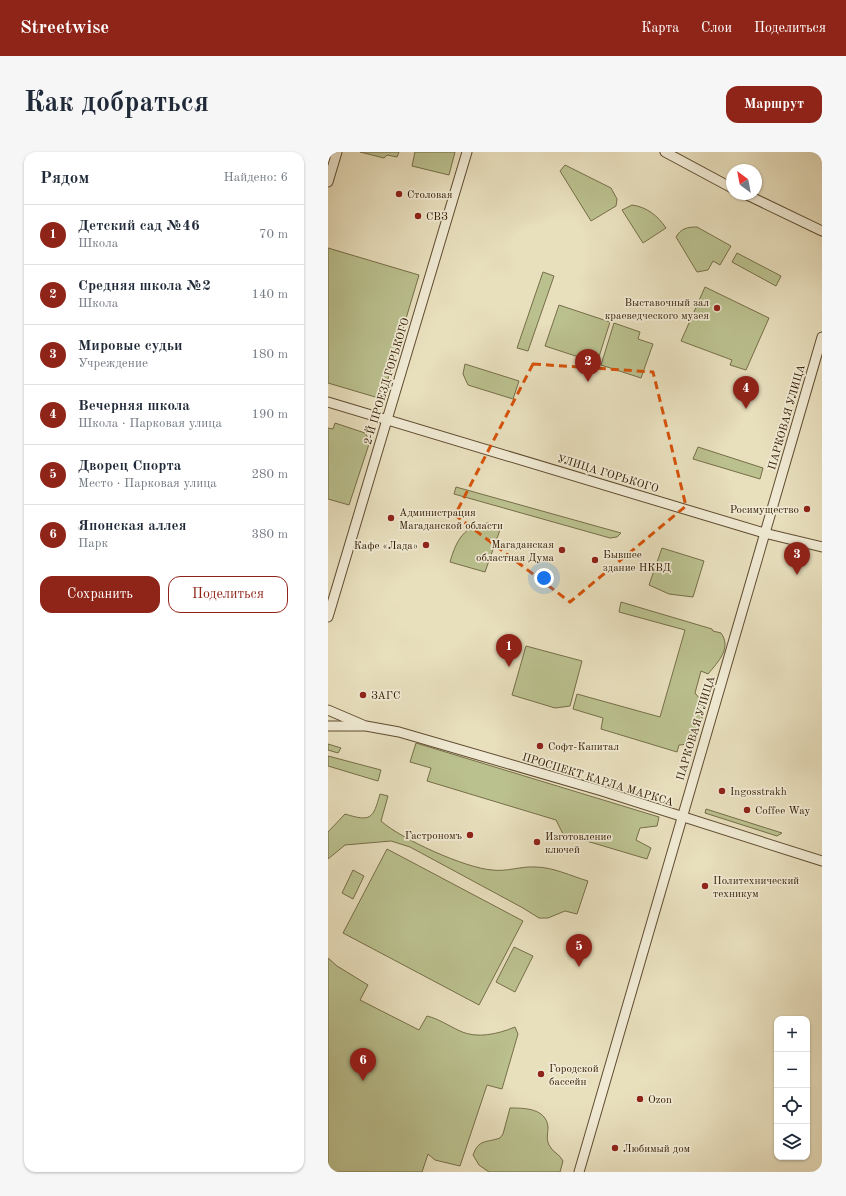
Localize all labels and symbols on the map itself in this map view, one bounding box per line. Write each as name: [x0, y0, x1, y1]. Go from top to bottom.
north arrow: [726, 164, 762, 200]
marker: Столовая: [394, 189, 404, 199]
place label: Столовая: [407, 190, 453, 201]
marker: СВЗ: [413, 211, 423, 221]
place label: СВЗ: [426, 212, 448, 223]
place label: Выставочный зал краеведческого музея: [605, 298, 709, 322]
marker: Выставочный зал краеведческого музея: [712, 303, 722, 313]
street label: 2-Й ПРОЕЗД ГОРЬКОГО: [361, 316, 412, 446]
pin: 2: [575, 349, 601, 382]
street label: ПАРКОВАЯ УЛИЦА: [767, 363, 808, 471]
pin: 4: [733, 376, 759, 409]
street label: УЛИЦА ГОРЬКОГО: [556, 454, 660, 495]
marker: Росимущество: [802, 504, 812, 514]
place label: Росимущество: [730, 505, 799, 516]
place label: Администрация Магаданской области: [399, 508, 503, 532]
marker: Администрация Магаданской области: [386, 513, 396, 523]
marker: Кафе «Лада»: [421, 540, 431, 550]
place label: Магаданская областная Дума: [476, 540, 555, 564]
place label: Кафе «Лада»: [354, 541, 418, 552]
pin: 3: [784, 542, 810, 575]
marker: Магаданская областная Дума: [557, 545, 567, 555]
place label: Бывшее здание НКВД: [603, 550, 671, 574]
marker: Бывшее здание НКВД: [590, 555, 600, 565]
your location: [534, 568, 554, 588]
pin: 1: [496, 634, 522, 667]
street label: ПАРКОВАЯ УЛИЦА: [675, 674, 718, 782]
marker: ЗАГС: [358, 690, 368, 700]
place label: ЗАГС: [371, 691, 400, 702]
marker: Софт-Капитал: [535, 741, 545, 751]
place label: Софт-Капитал: [548, 742, 619, 753]
street label: ПРОСПЕКТ КАРЛА МАРКСА: [521, 752, 675, 809]
marker: Ingosstrakh: [717, 786, 727, 796]
place label: Ingosstrakh: [730, 787, 787, 798]
marker: Coffee Way: [742, 805, 752, 815]
place label: Coffee Way: [755, 806, 810, 817]
marker: Гастрономъ: [465, 830, 475, 840]
place label: Гастрономъ: [405, 831, 463, 842]
place label: Изготовление ключей: [545, 832, 611, 856]
marker: Изготовление ключей: [532, 837, 542, 847]
place label: Политехнический техникум: [713, 876, 799, 900]
marker: Политехнический техникум: [700, 881, 710, 891]
pin: 5: [566, 934, 592, 967]
pin: 6: [350, 1048, 376, 1081]
place label: Городской бассейн: [549, 1064, 599, 1088]
marker: Городской бассейн: [536, 1069, 546, 1079]
marker: Ozon: [635, 1094, 645, 1104]
place label: Ozon: [648, 1095, 672, 1106]
marker: Любимый дом: [610, 1143, 620, 1153]
place label: Любимый дом: [623, 1144, 690, 1155]

